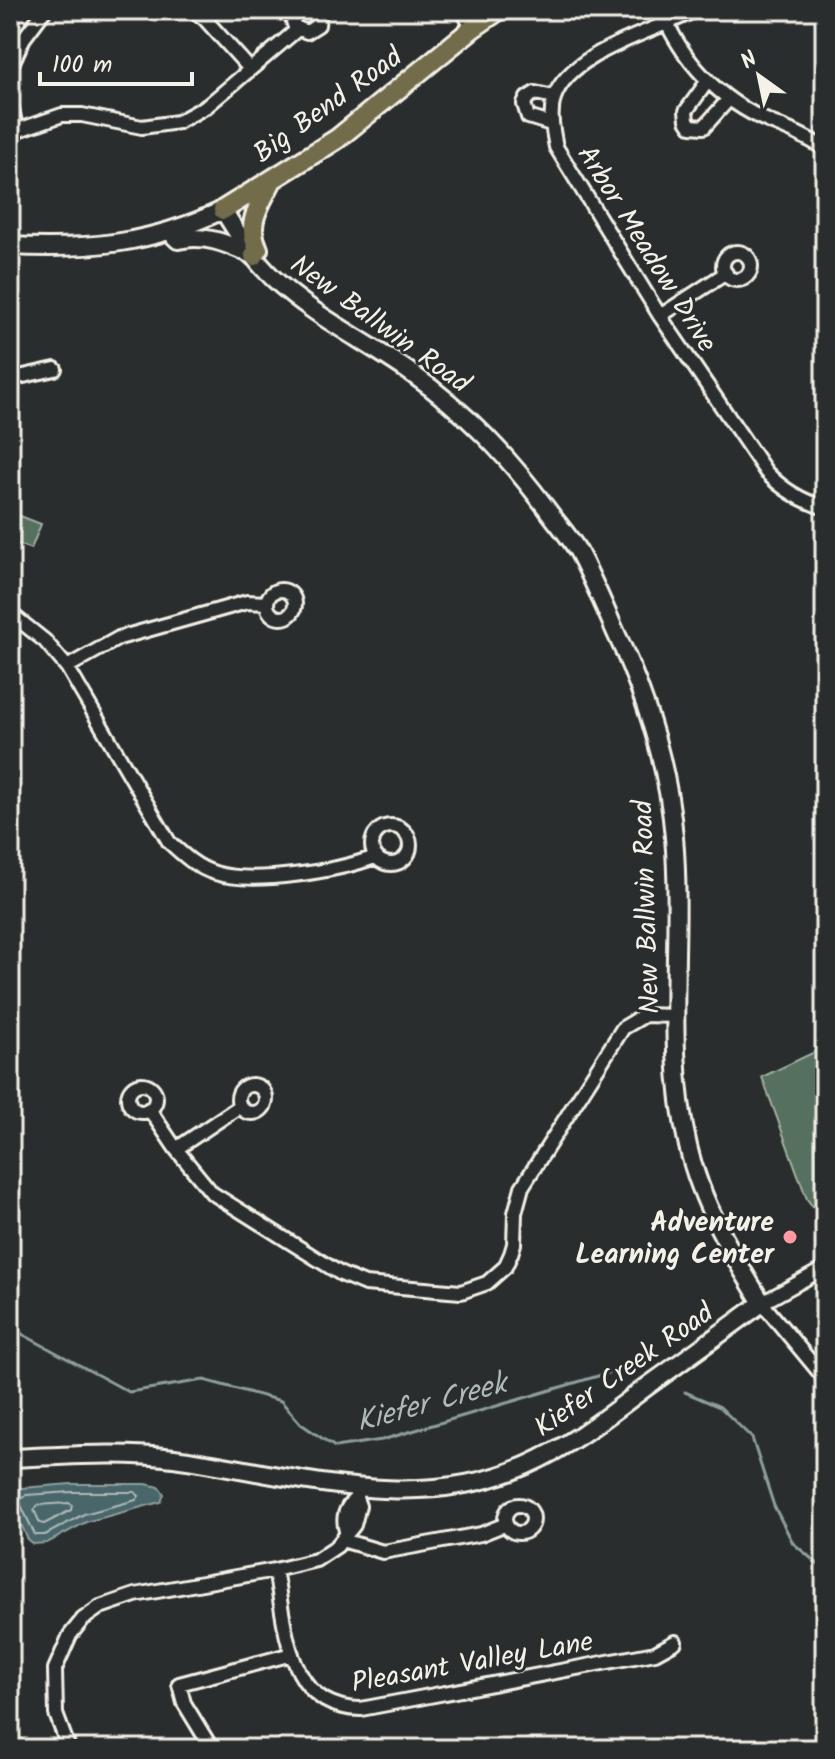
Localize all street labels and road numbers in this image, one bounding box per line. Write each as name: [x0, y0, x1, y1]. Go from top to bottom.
street label: Big Bend Road: [244, 36, 414, 176]
street label: Arbor Meadow Drive: [564, 137, 728, 362]
street label: New Ballwin Road: [280, 244, 480, 407]
street label: New Ballwin Road: [621, 798, 674, 1015]
street label: Kiefer Creek Road: [525, 1291, 725, 1450]
street label: Pleasant Valley Lane: [348, 1620, 597, 1707]

